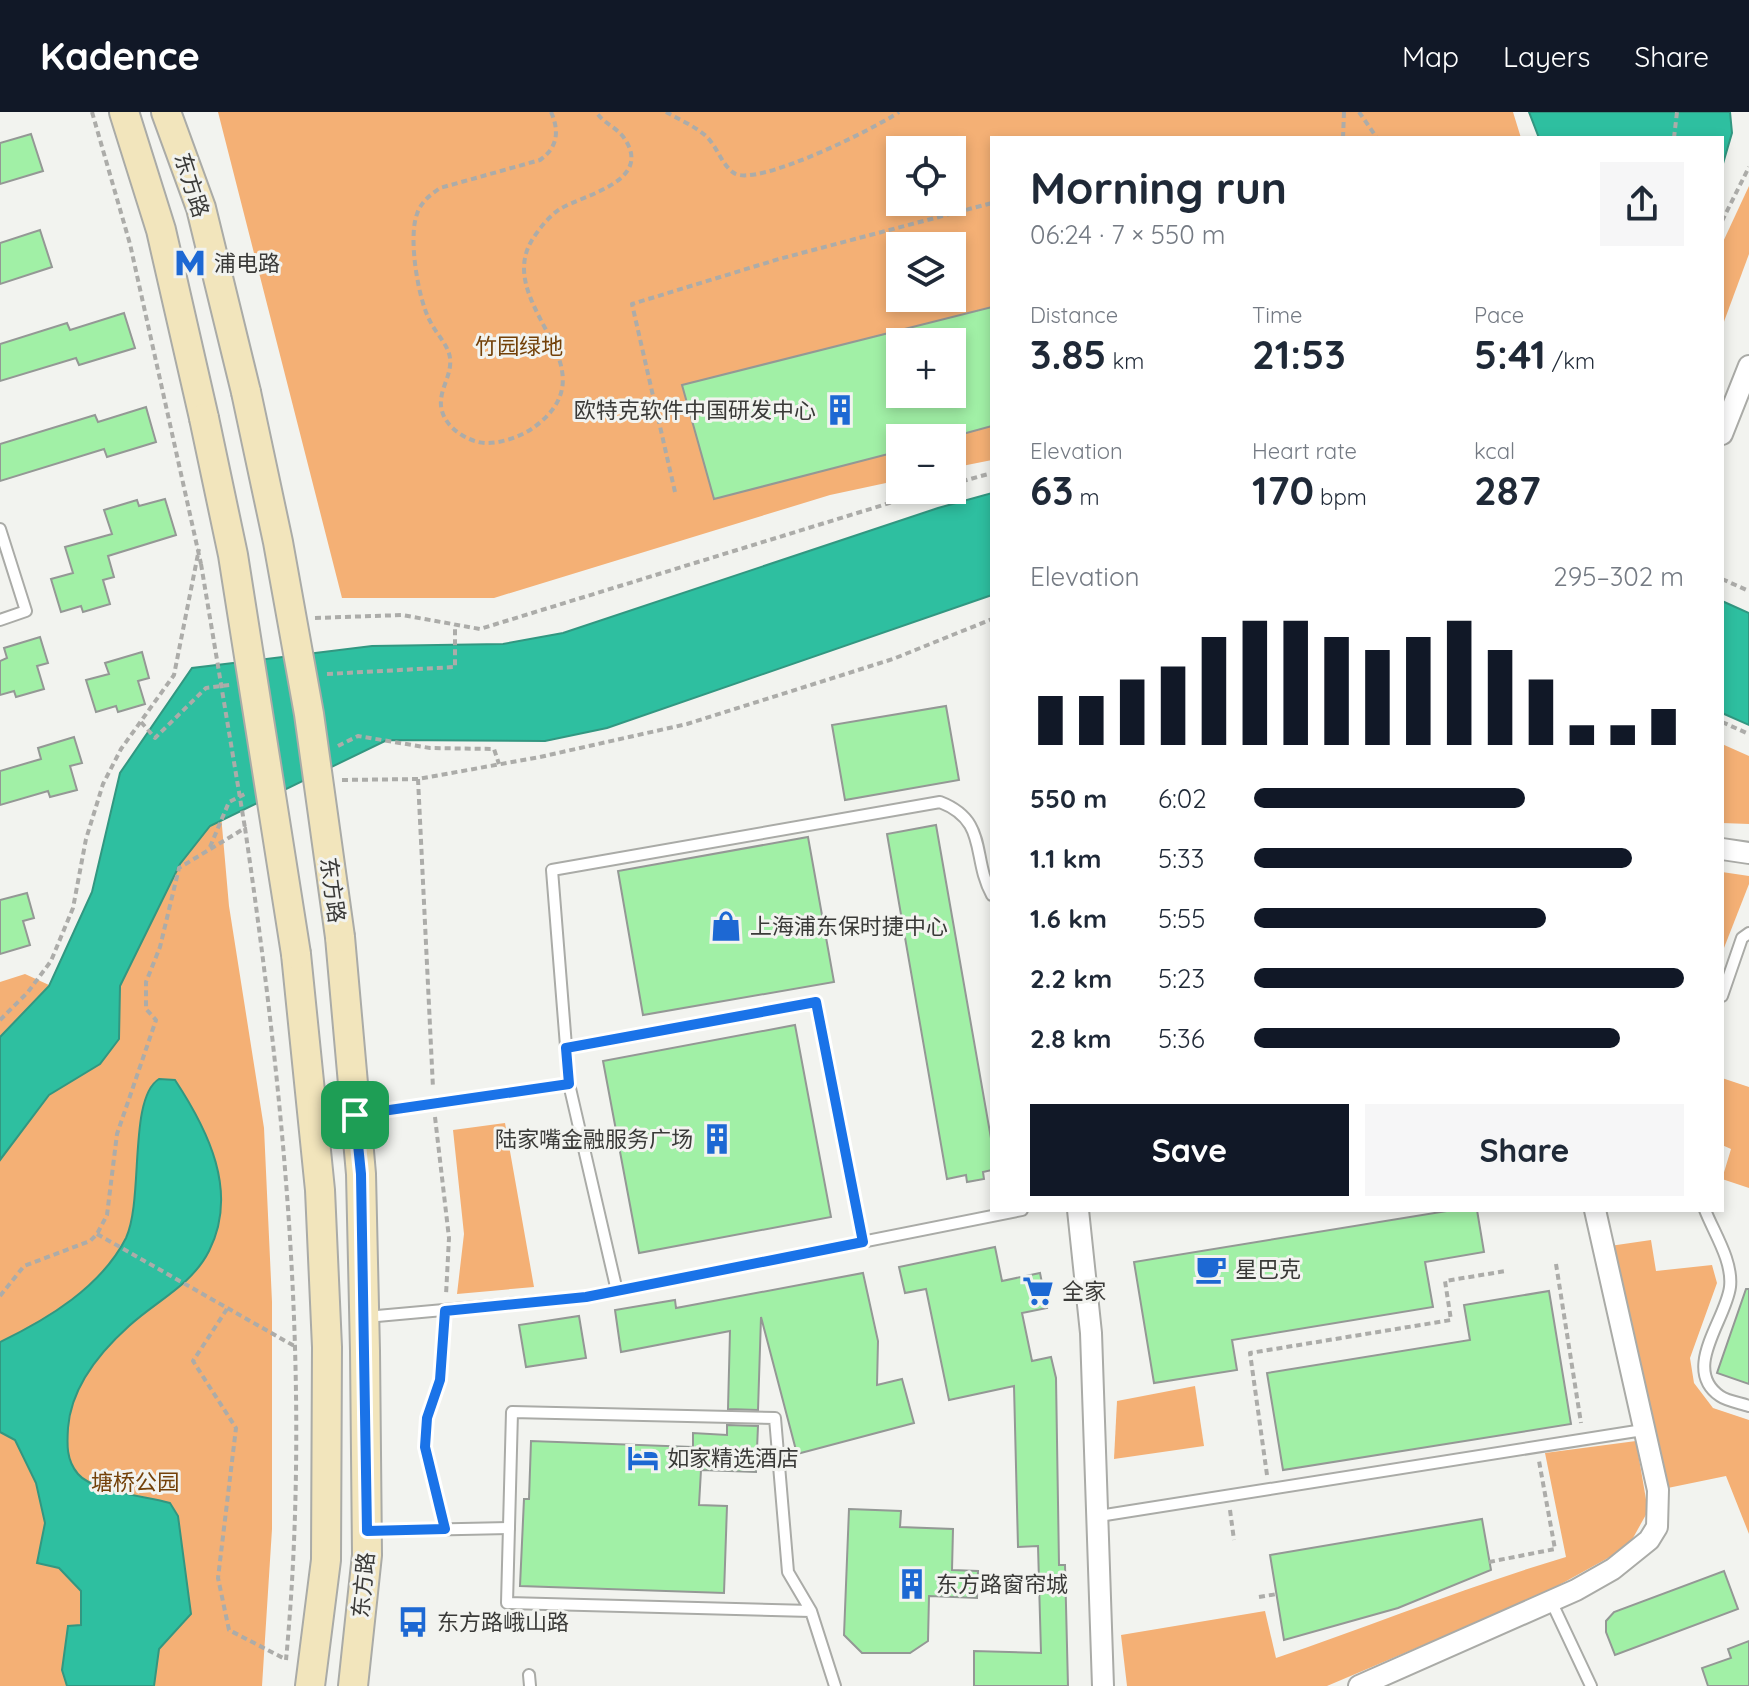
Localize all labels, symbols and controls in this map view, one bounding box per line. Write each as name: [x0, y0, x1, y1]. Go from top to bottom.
text: Kadence: [40, 32, 200, 80]
text: Map: [1402, 39, 1459, 74]
text: Layers: [1503, 39, 1590, 74]
text: Share: [1634, 39, 1709, 74]
map controls: [886, 136, 966, 504]
button: locate: [886, 136, 966, 216]
street label: 东方路: [168, 149, 216, 221]
text: Morning run: [1030, 160, 1287, 215]
button: share: [1600, 162, 1684, 246]
text: 06:24 · 7 × 550 m: [1030, 218, 1226, 251]
button: layers: [886, 232, 966, 312]
metro station icon: 浦电路: [173, 246, 207, 280]
place label: 浦电路: [214, 249, 280, 277]
text: Distance: [1030, 301, 1118, 329]
text: Time: [1252, 301, 1303, 329]
text: Pace: [1474, 301, 1524, 329]
button: +: [886, 328, 966, 408]
text: 3.85: [1030, 329, 1106, 379]
text: 21:53: [1252, 329, 1346, 379]
text: 5:41: [1474, 329, 1546, 379]
park label: 竹园绿地: [475, 332, 563, 360]
text: km: [1106, 347, 1144, 375]
text: /km: [1546, 347, 1595, 375]
building icon: 欧特克软件中国研发中心: [823, 393, 857, 427]
place label: 欧特克软件中国研发中心: [574, 396, 816, 424]
button: −: [886, 424, 966, 504]
text: Elevation: [1030, 437, 1123, 465]
text: Heart rate: [1252, 437, 1357, 465]
text: kcal: [1474, 437, 1515, 465]
text: 63: [1030, 465, 1074, 515]
text: 170: [1252, 465, 1314, 515]
text: 287: [1474, 465, 1541, 515]
text: m: [1074, 483, 1100, 511]
text: bpm: [1314, 483, 1367, 511]
text: Elevation: [1030, 560, 1140, 593]
text: 295–302 m: [1553, 560, 1684, 593]
text: 550 m: [1030, 782, 1107, 815]
text: 6:02: [1158, 782, 1207, 815]
text: 1.1 km: [1030, 842, 1101, 875]
text: 5:33: [1158, 842, 1204, 875]
street label: 东方路: [315, 855, 351, 925]
text: 1.6 km: [1030, 902, 1107, 935]
text: 5:55: [1158, 902, 1205, 935]
shop icon: 上海浦东保时捷中心: [709, 909, 743, 943]
place label: 上海浦东保时捷中心: [750, 912, 948, 940]
text: 2.2 km: [1030, 962, 1112, 995]
text: 5:23: [1158, 962, 1205, 995]
text: 2.8 km: [1030, 1022, 1112, 1055]
text: 5:36: [1158, 1022, 1205, 1055]
pin: [321, 1081, 389, 1149]
icon: arrive: [333, 1093, 377, 1137]
button: Save: [1030, 1104, 1349, 1196]
button: Share: [1365, 1104, 1684, 1196]
building icon: 陆家嘴金融服务广场: [700, 1122, 734, 1156]
place label: 陆家嘴金融服务广场: [495, 1125, 693, 1153]
cafe icon: 星巴克: [1194, 1252, 1228, 1286]
place label: 星巴克: [1235, 1255, 1301, 1283]
supermarket icon: 全家: [1021, 1274, 1055, 1308]
place label: 全家: [1062, 1277, 1106, 1305]
hotel icon: 如家精选酒店: [626, 1441, 660, 1475]
place label: 如家精选酒店: [667, 1444, 799, 1472]
park label: 塘桥公园: [91, 1468, 179, 1496]
street label: 东方路: [346, 1551, 380, 1619]
building icon: 东方路窗帘城: [895, 1567, 929, 1601]
place label: 东方路窗帘城: [936, 1570, 1068, 1598]
bus stop icon: 东方路峨山路: [396, 1605, 430, 1639]
place label: 东方路峨山路: [437, 1608, 569, 1636]

